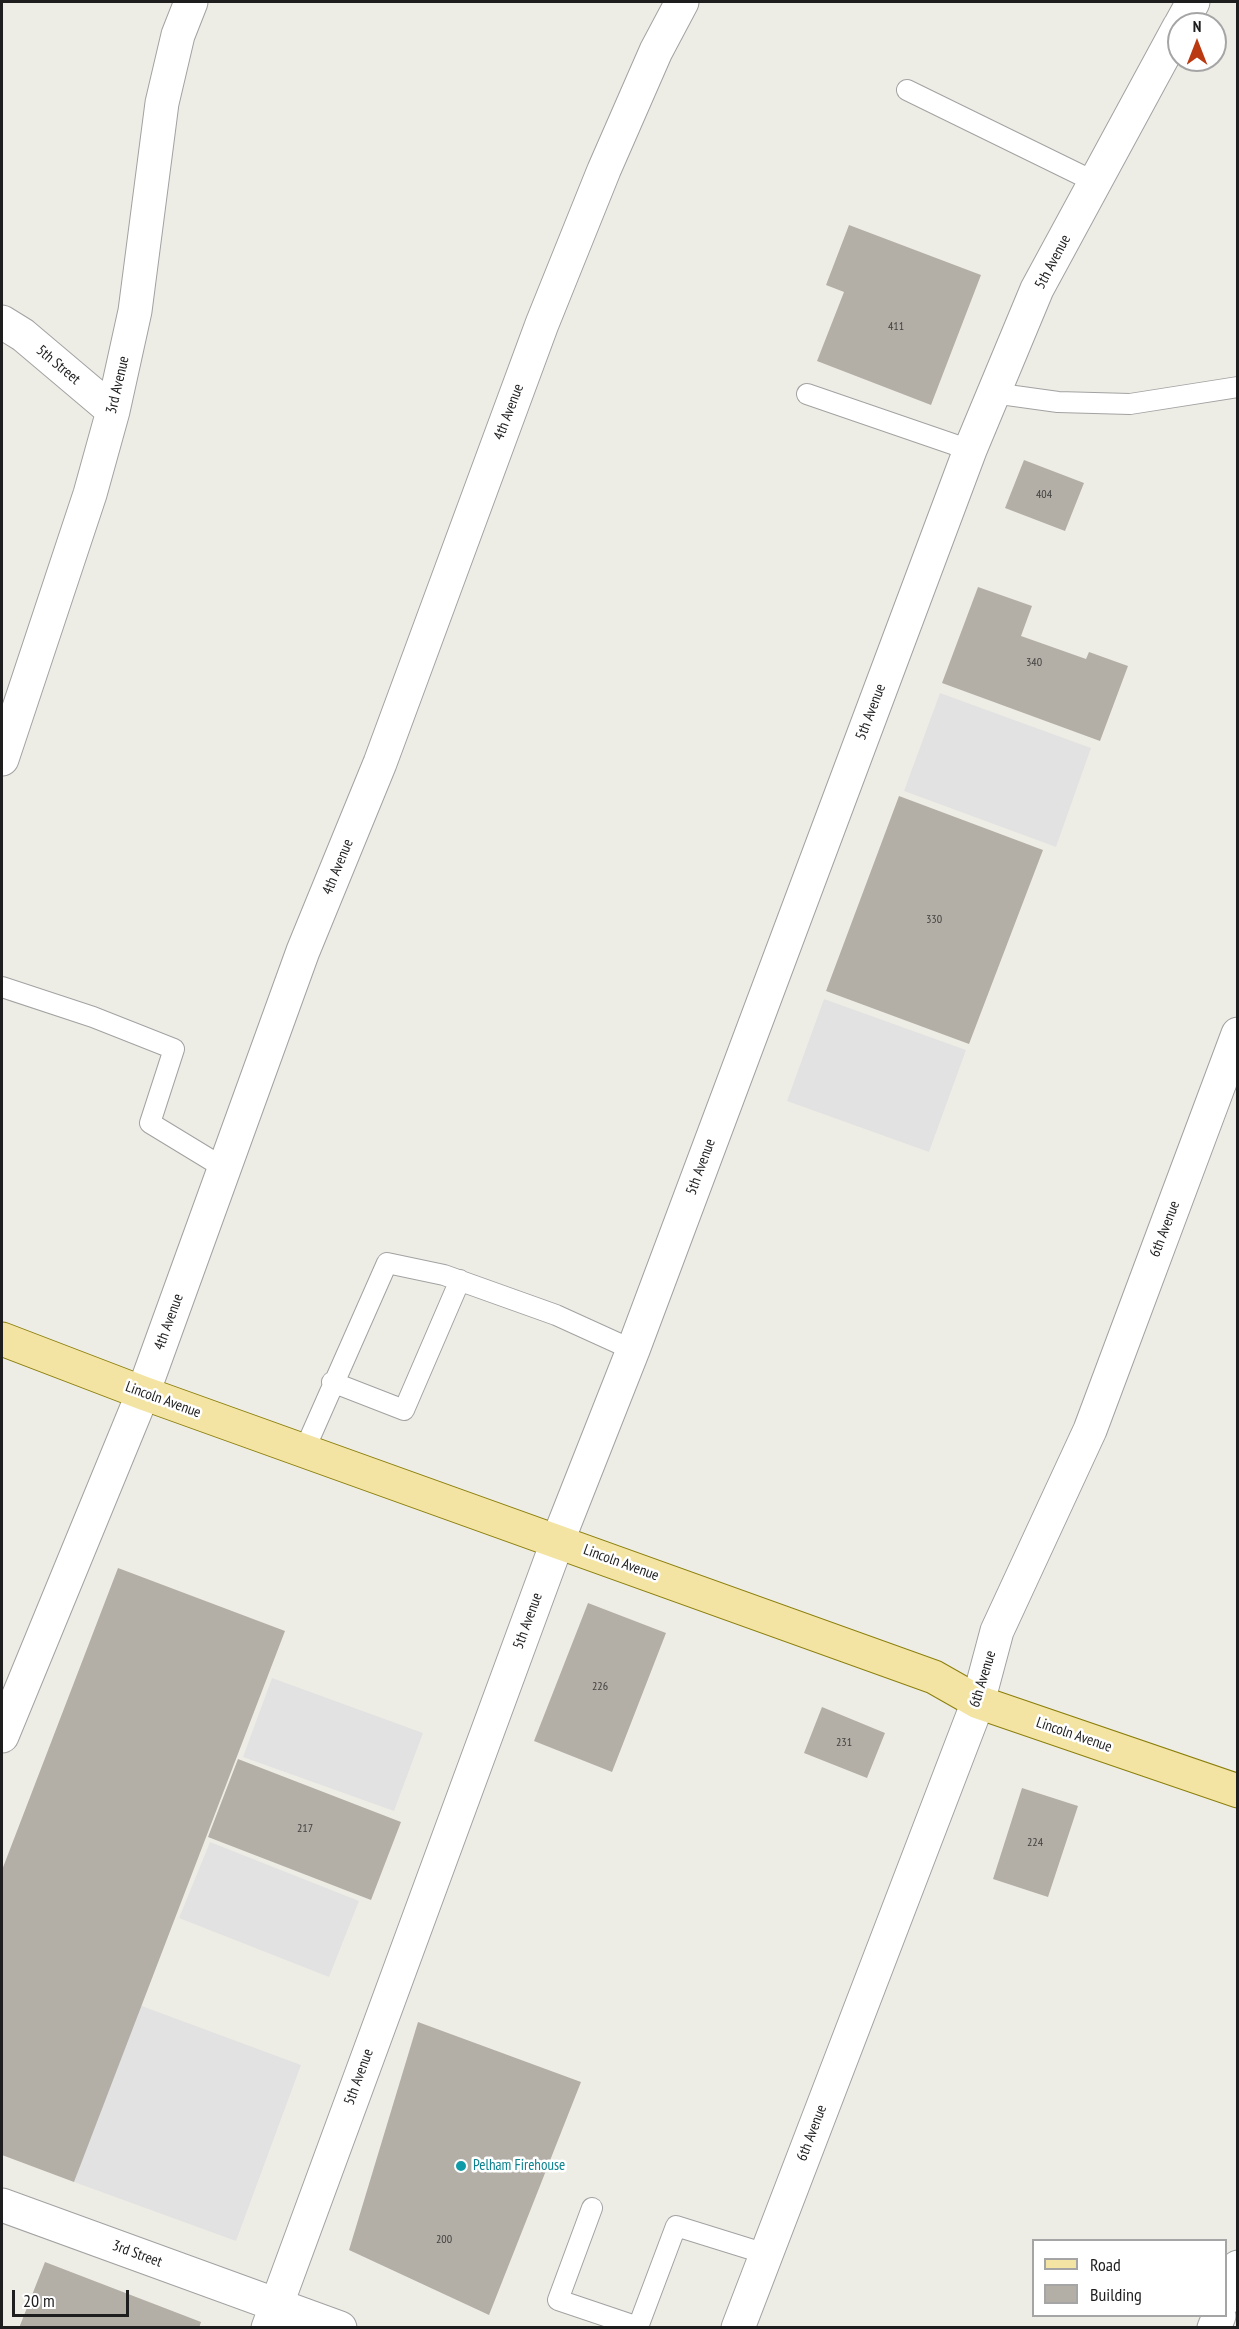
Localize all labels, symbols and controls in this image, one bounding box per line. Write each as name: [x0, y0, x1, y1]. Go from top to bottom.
north arrow: [1167, 12, 1227, 72]
text: N: [1193, 16, 1201, 36]
street label: 5th Avenue: [1031, 232, 1075, 292]
house number: 411: [888, 320, 904, 334]
street label: 5th Street: [32, 341, 84, 389]
street label: 3rd Avenue: [103, 354, 133, 416]
street label: 4th Avenue: [490, 381, 528, 443]
house number: 404: [1036, 488, 1052, 502]
house number: 340: [1026, 656, 1042, 670]
street label: 5th Avenue: [852, 681, 890, 743]
street label: 4th Avenue: [319, 836, 357, 898]
house number: 330: [926, 913, 942, 927]
street label: 5th Avenue: [683, 1136, 719, 1198]
street label: 6th Avenue: [1146, 1198, 1184, 1260]
street label: 4th Avenue: [151, 1291, 187, 1353]
street label: Lincoln Avenue: [123, 1378, 203, 1422]
street label: Lincoln Avenue: [581, 1541, 661, 1585]
street label: 5th Avenue: [510, 1590, 546, 1652]
street label: 6th Avenue: [966, 1648, 1000, 1710]
house number: 226: [592, 1680, 608, 1694]
street label: Lincoln Avenue: [1034, 1714, 1114, 1756]
house number: 231: [836, 1736, 852, 1750]
house number: 217: [297, 1822, 313, 1836]
house number: 224: [1027, 1836, 1043, 1850]
street label: 5th Avenue: [341, 2046, 377, 2108]
street label: 6th Avenue: [793, 2102, 831, 2164]
place label: Pelham Firehouse: [473, 2157, 565, 2175]
marker: Pelham Firehouse: [454, 2159, 468, 2173]
house number: 200: [436, 2233, 452, 2247]
street label: 3rd Street: [110, 2237, 164, 2271]
legend: [1032, 2239, 1227, 2317]
text: Road: [1090, 2253, 1121, 2276]
scale bar: [15, 2278, 132, 2316]
text: Building: [1090, 2283, 1142, 2306]
text: 20 m: [23, 2289, 55, 2312]

